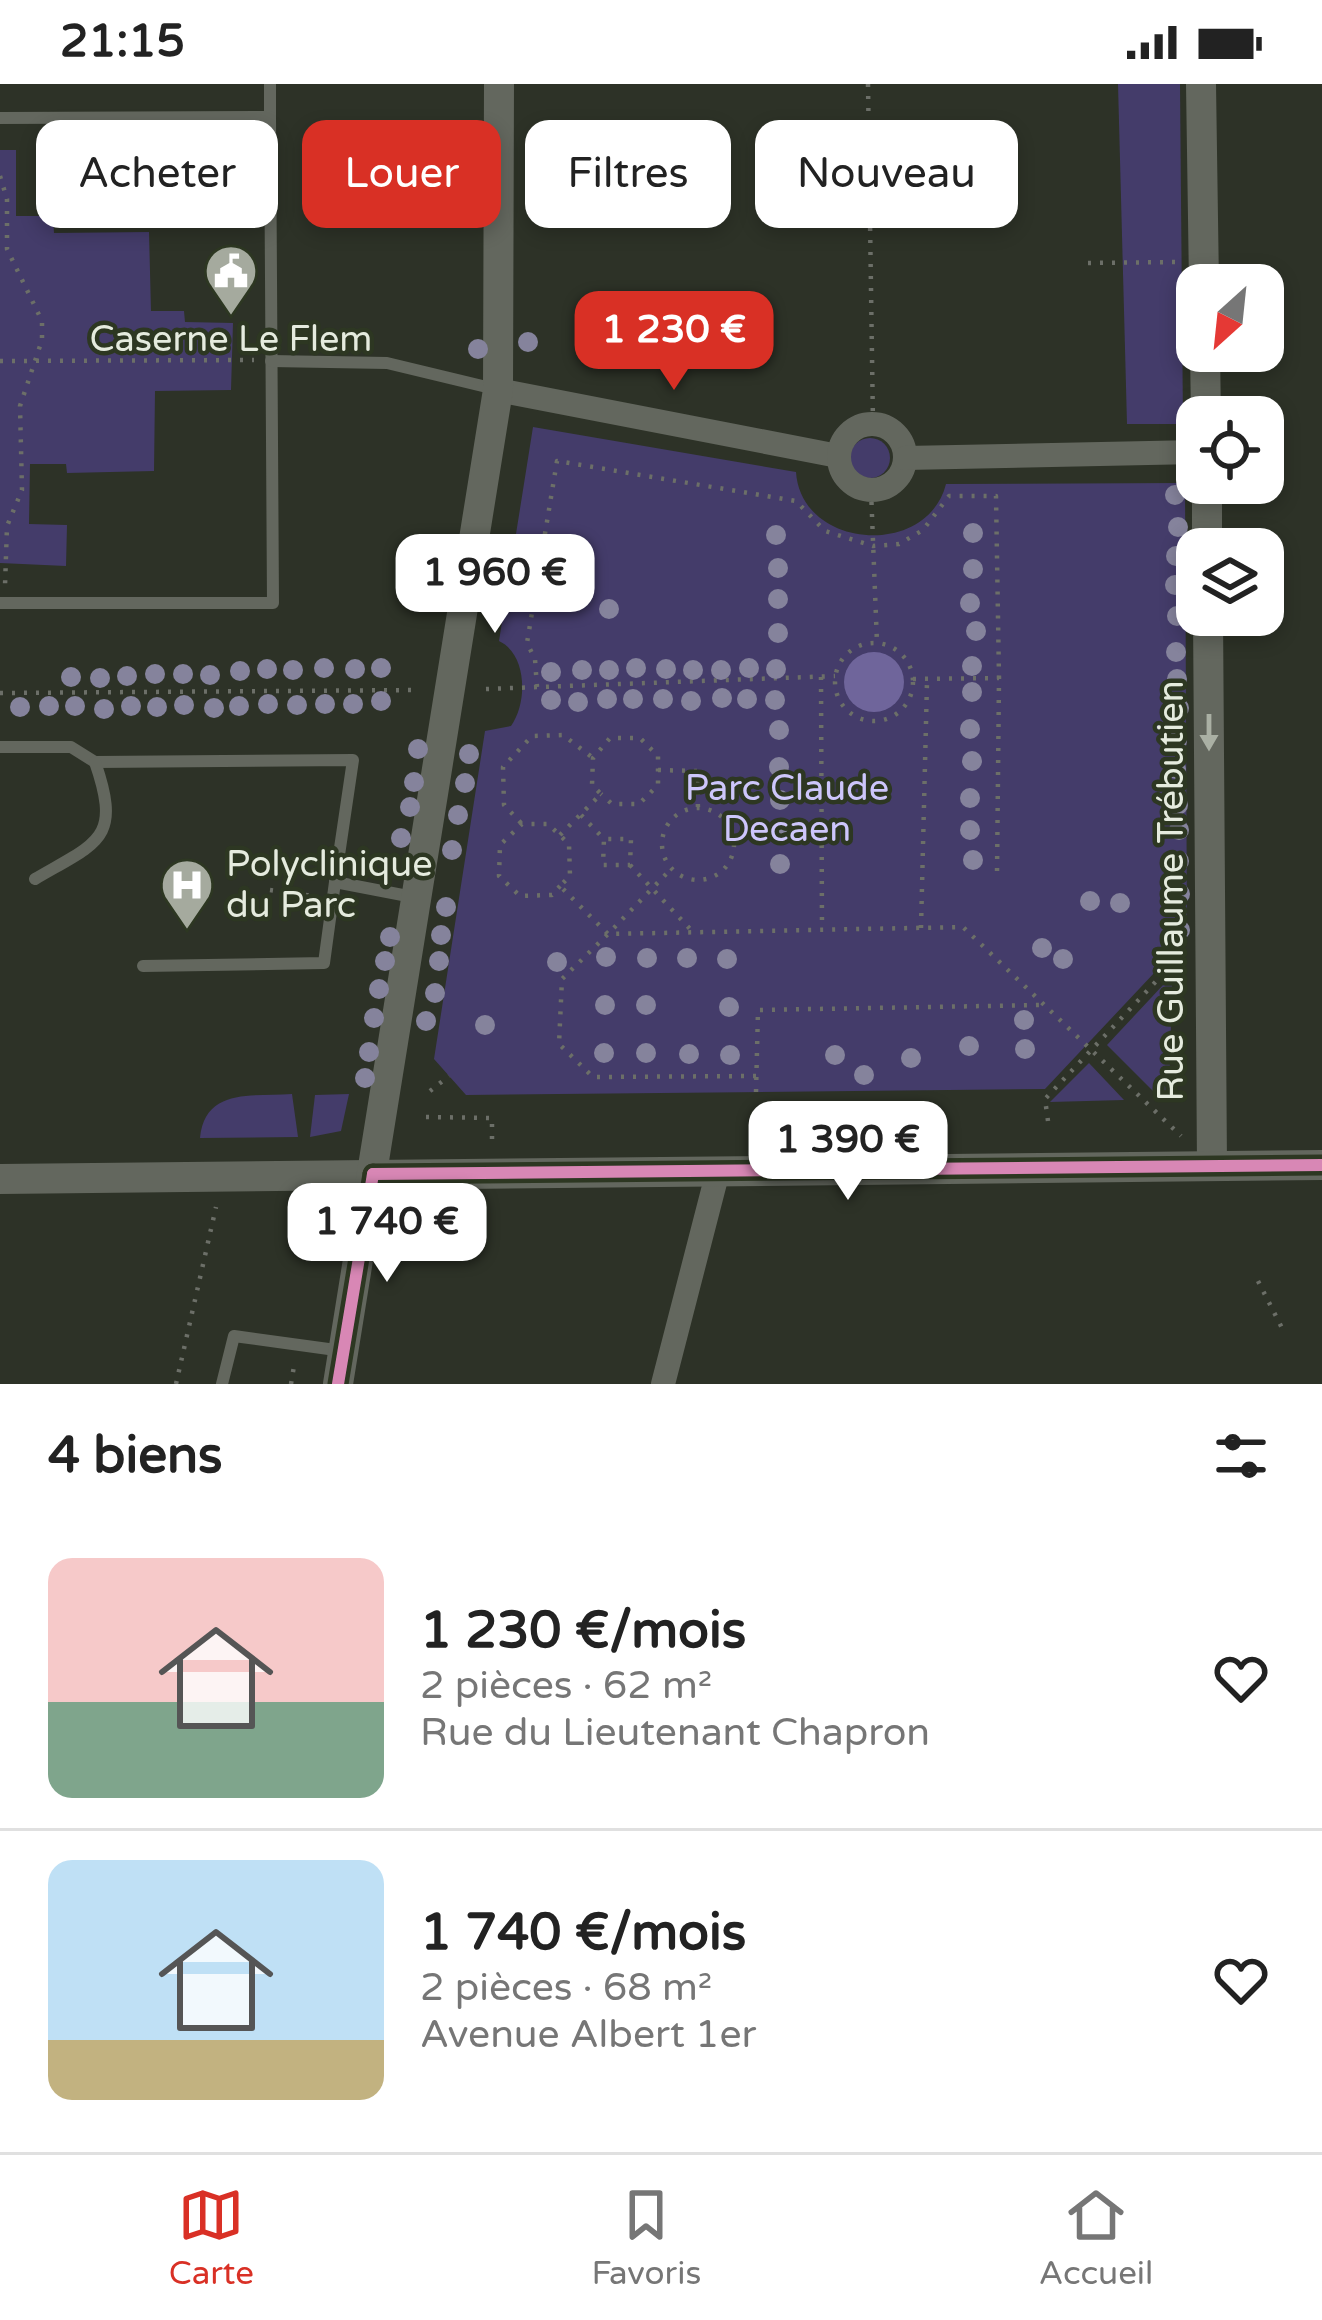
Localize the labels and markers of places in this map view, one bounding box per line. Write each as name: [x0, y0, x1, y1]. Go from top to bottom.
public building icon: Caserne Le Flem: [203, 243, 259, 317]
pin: 1 230 €: [563, 291, 785, 393]
place label: Caserne Le Flem: [90, 318, 372, 361]
pin: 1 960 €: [384, 534, 606, 636]
place label: Polyclinique du Parc: [226, 843, 433, 927]
hospital icon: Polyclinique du Parc: [159, 857, 215, 931]
pin: 1 390 €: [737, 1101, 959, 1203]
pin: 1 740 €: [276, 1183, 498, 1285]

